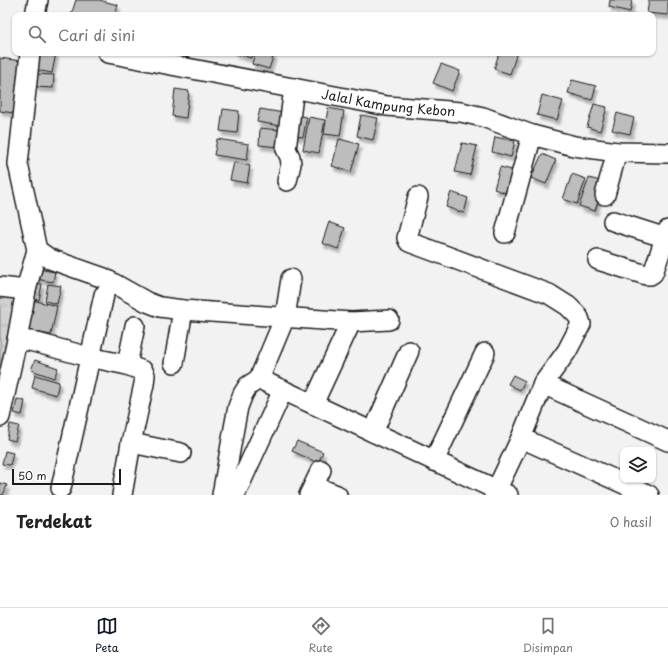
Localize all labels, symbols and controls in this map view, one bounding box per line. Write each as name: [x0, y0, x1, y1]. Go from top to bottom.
search box: [12, 12, 656, 56]
icon: search: [26, 23, 48, 45]
text: Cari di sini: [58, 23, 135, 46]
street label: Jalal Kampung Kebon: [320, 84, 456, 121]
map controls: [620, 447, 656, 483]
button: layers: [620, 447, 656, 483]
scale bar: [12, 467, 121, 486]
text: 50 m: [18, 467, 47, 484]
text: Terdekat: [16, 508, 92, 534]
text: 0 hasil: [610, 512, 652, 531]
tab: Peta: [95, 615, 119, 656]
tab: Rute: [309, 615, 333, 656]
tab: Disimpan: [523, 615, 573, 656]

